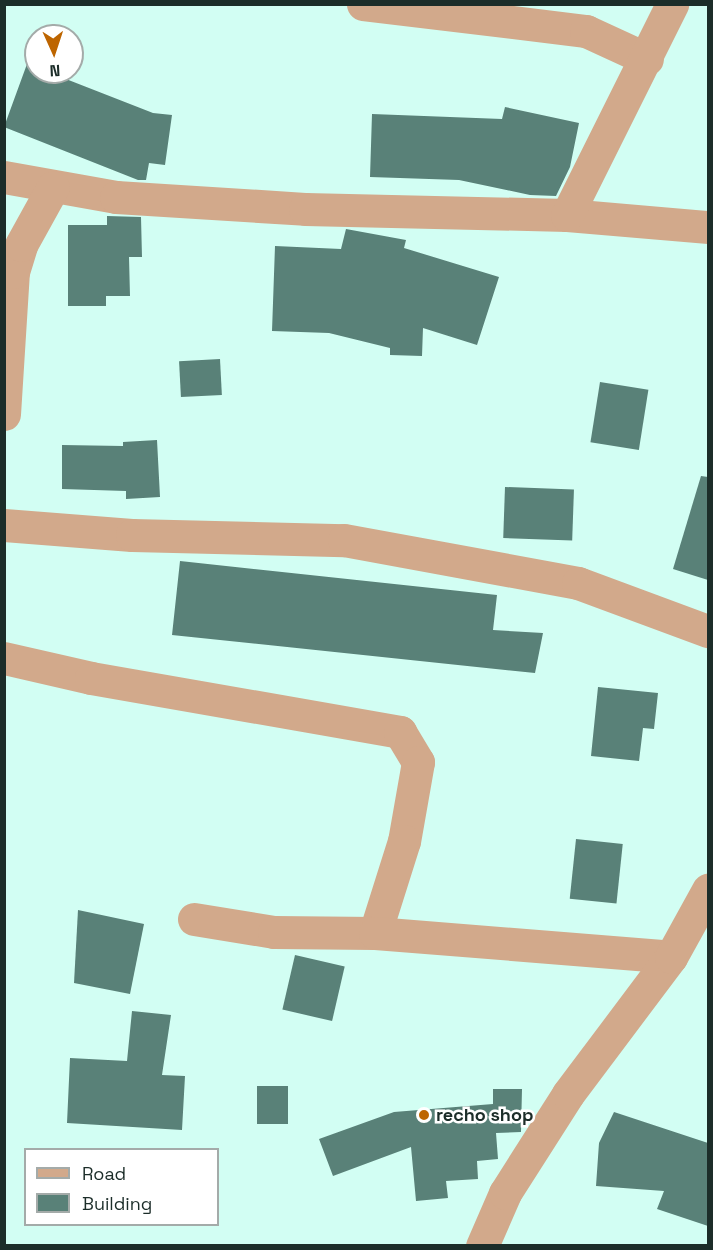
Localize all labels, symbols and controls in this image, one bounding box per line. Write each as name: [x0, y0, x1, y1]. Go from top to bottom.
north arrow: [24, 24, 84, 84]
text: N: [49, 60, 61, 81]
place label: recho shop: [436, 1104, 533, 1126]
marker: recho shop: [417, 1108, 431, 1122]
legend: [24, 1148, 219, 1226]
text: Road: [82, 1162, 126, 1185]
text: Building: [82, 1192, 152, 1215]

